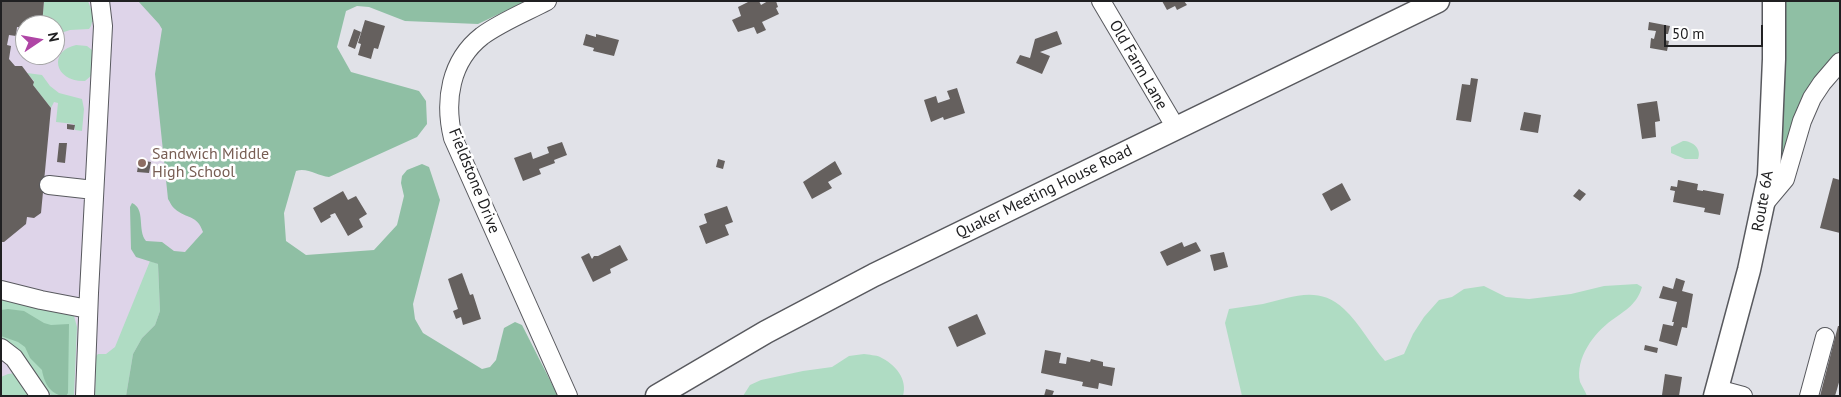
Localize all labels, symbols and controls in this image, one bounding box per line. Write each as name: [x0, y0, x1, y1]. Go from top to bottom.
north arrow: [15, 15, 65, 65]
scale bar: [1666, 15, 1765, 47]
street label: Old Farm Lane: [1105, 17, 1171, 113]
text: 50 m: [1672, 24, 1705, 43]
text: N: [44, 31, 63, 43]
street label: Fieldstone Drive: [444, 126, 504, 236]
street label: Quaker Meeting House Road: [953, 141, 1135, 243]
place label: Sandwich Middle High School: [152, 144, 269, 182]
marker: Sandwich Middle High School: [136, 157, 148, 169]
street label: Route 6A: [1748, 169, 1778, 233]

